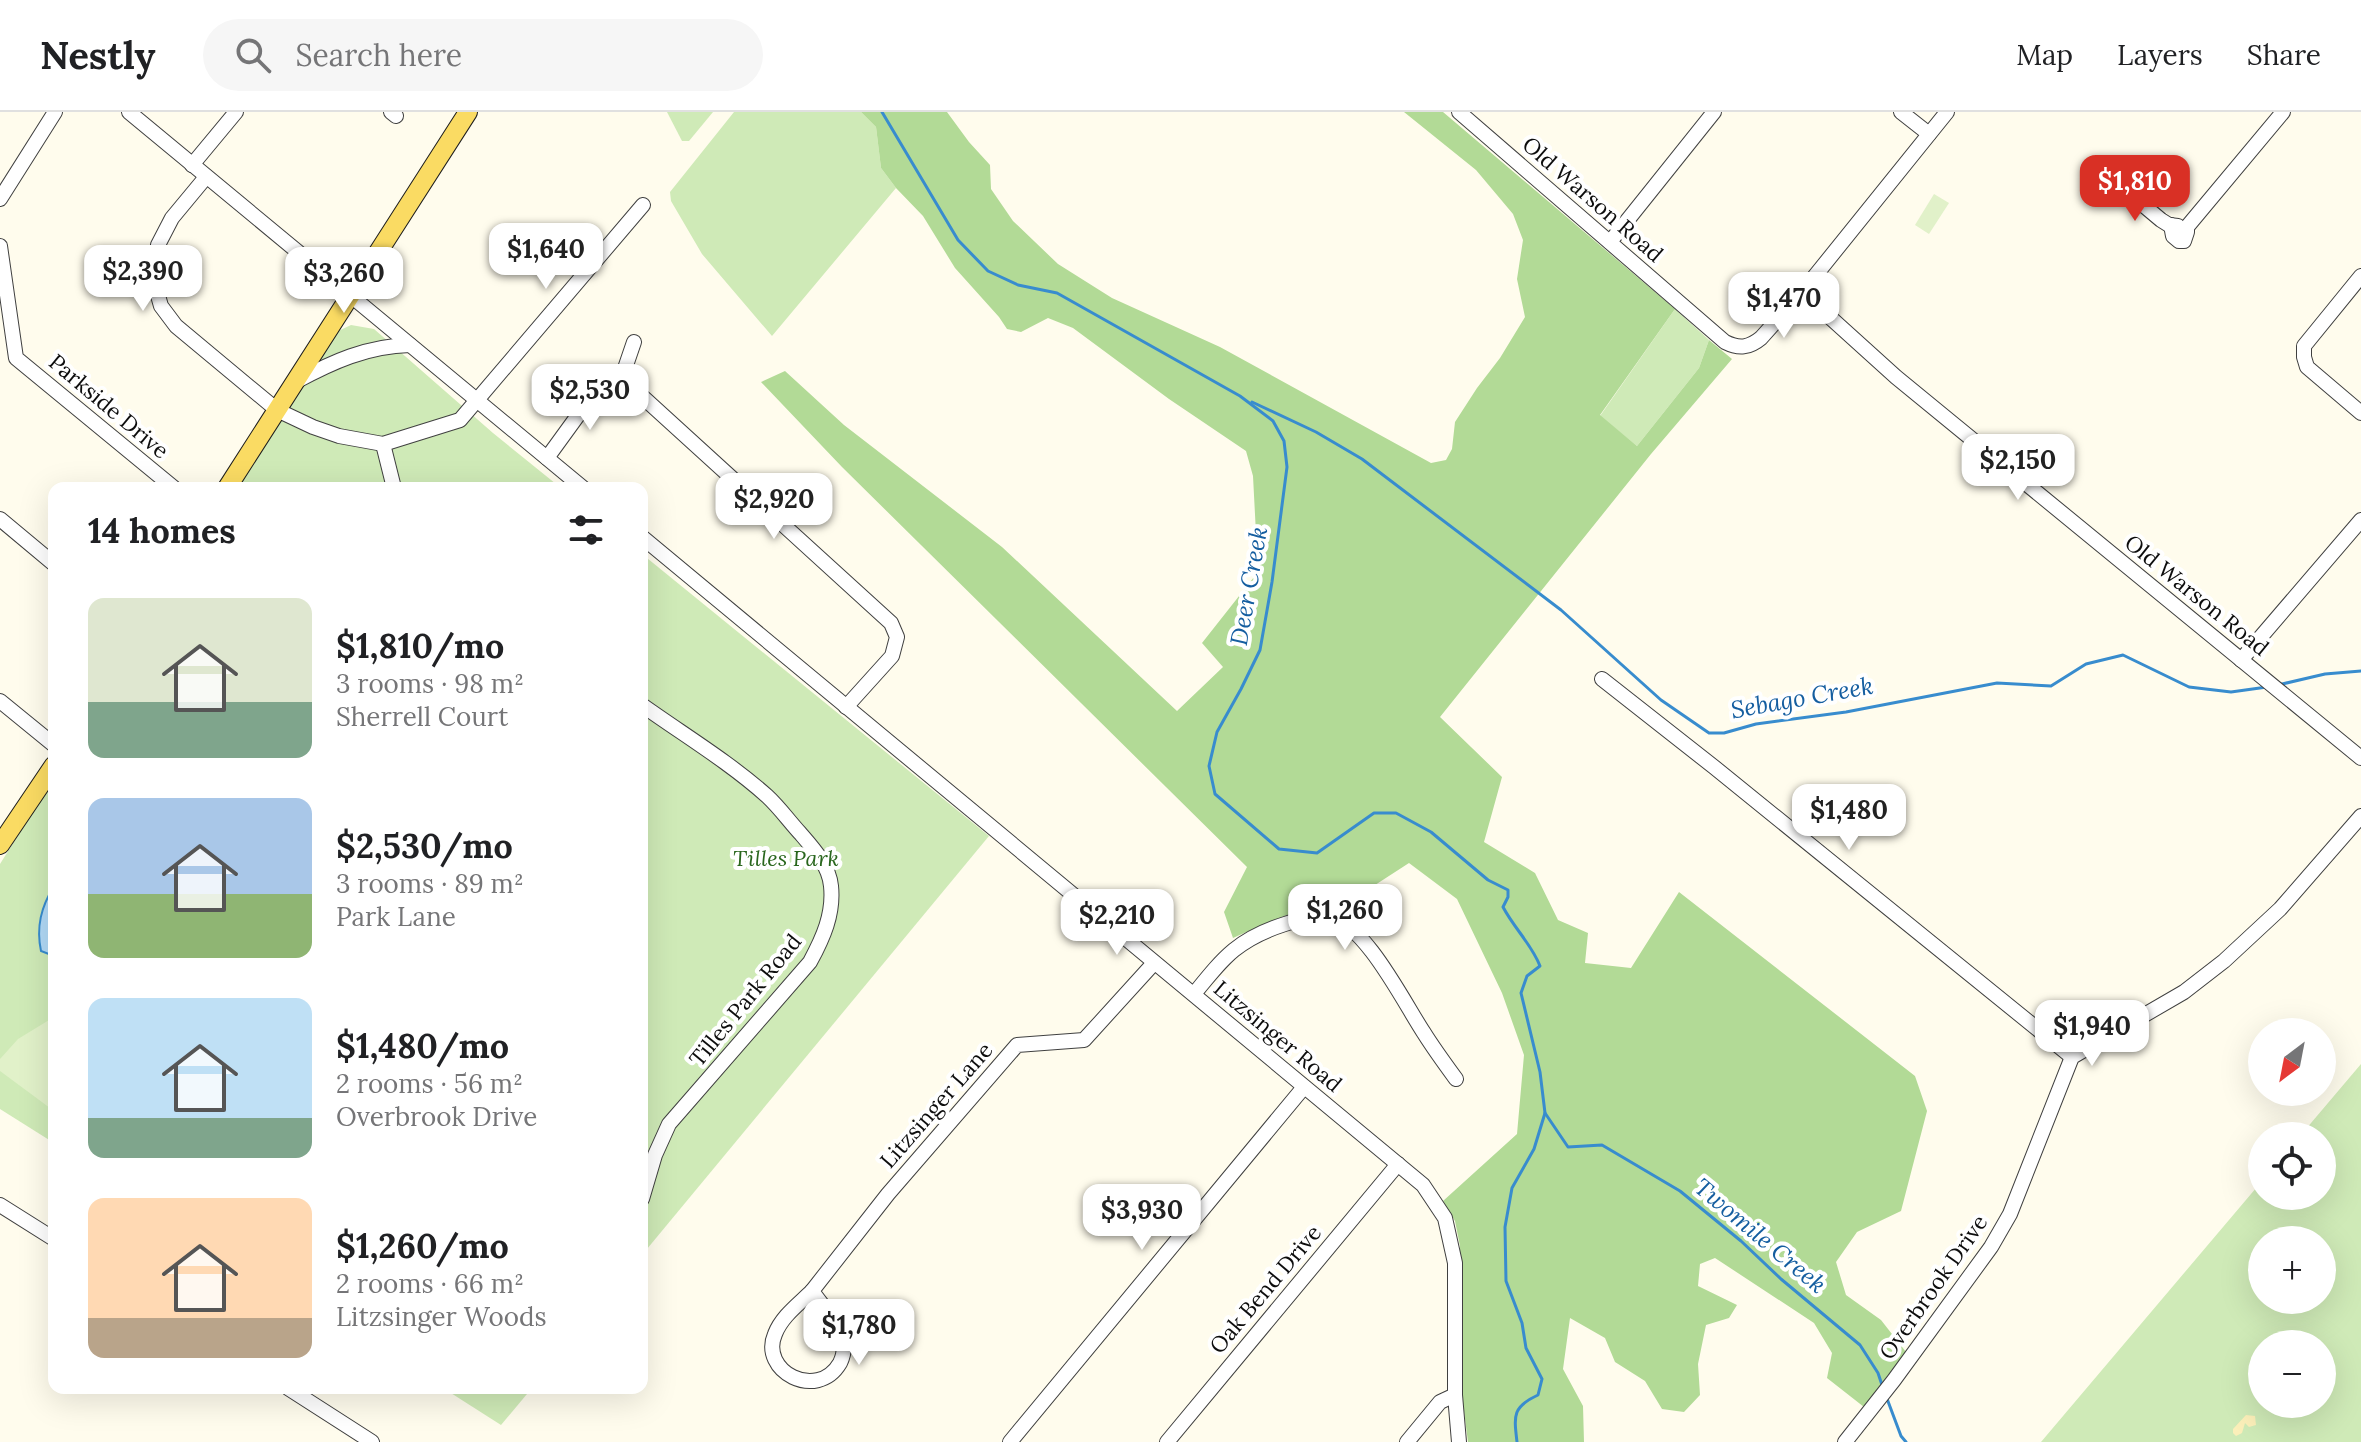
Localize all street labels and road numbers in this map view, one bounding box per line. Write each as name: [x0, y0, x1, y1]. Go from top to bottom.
street label: Old Warson Road: [1517, 130, 1669, 268]
street label: Parkside Drive: [43, 348, 175, 464]
street label: Old Warson Road: [2119, 528, 2275, 662]
street label: Tilles Park Road: [683, 928, 807, 1072]
street label: Litzsinger Road: [1208, 974, 1348, 1098]
street label: Litzsinger Lane: [874, 1036, 998, 1174]
street label: Overbrook Drive: [1873, 1209, 1993, 1365]
street label: Oak Bend Drive: [1203, 1219, 1327, 1359]

